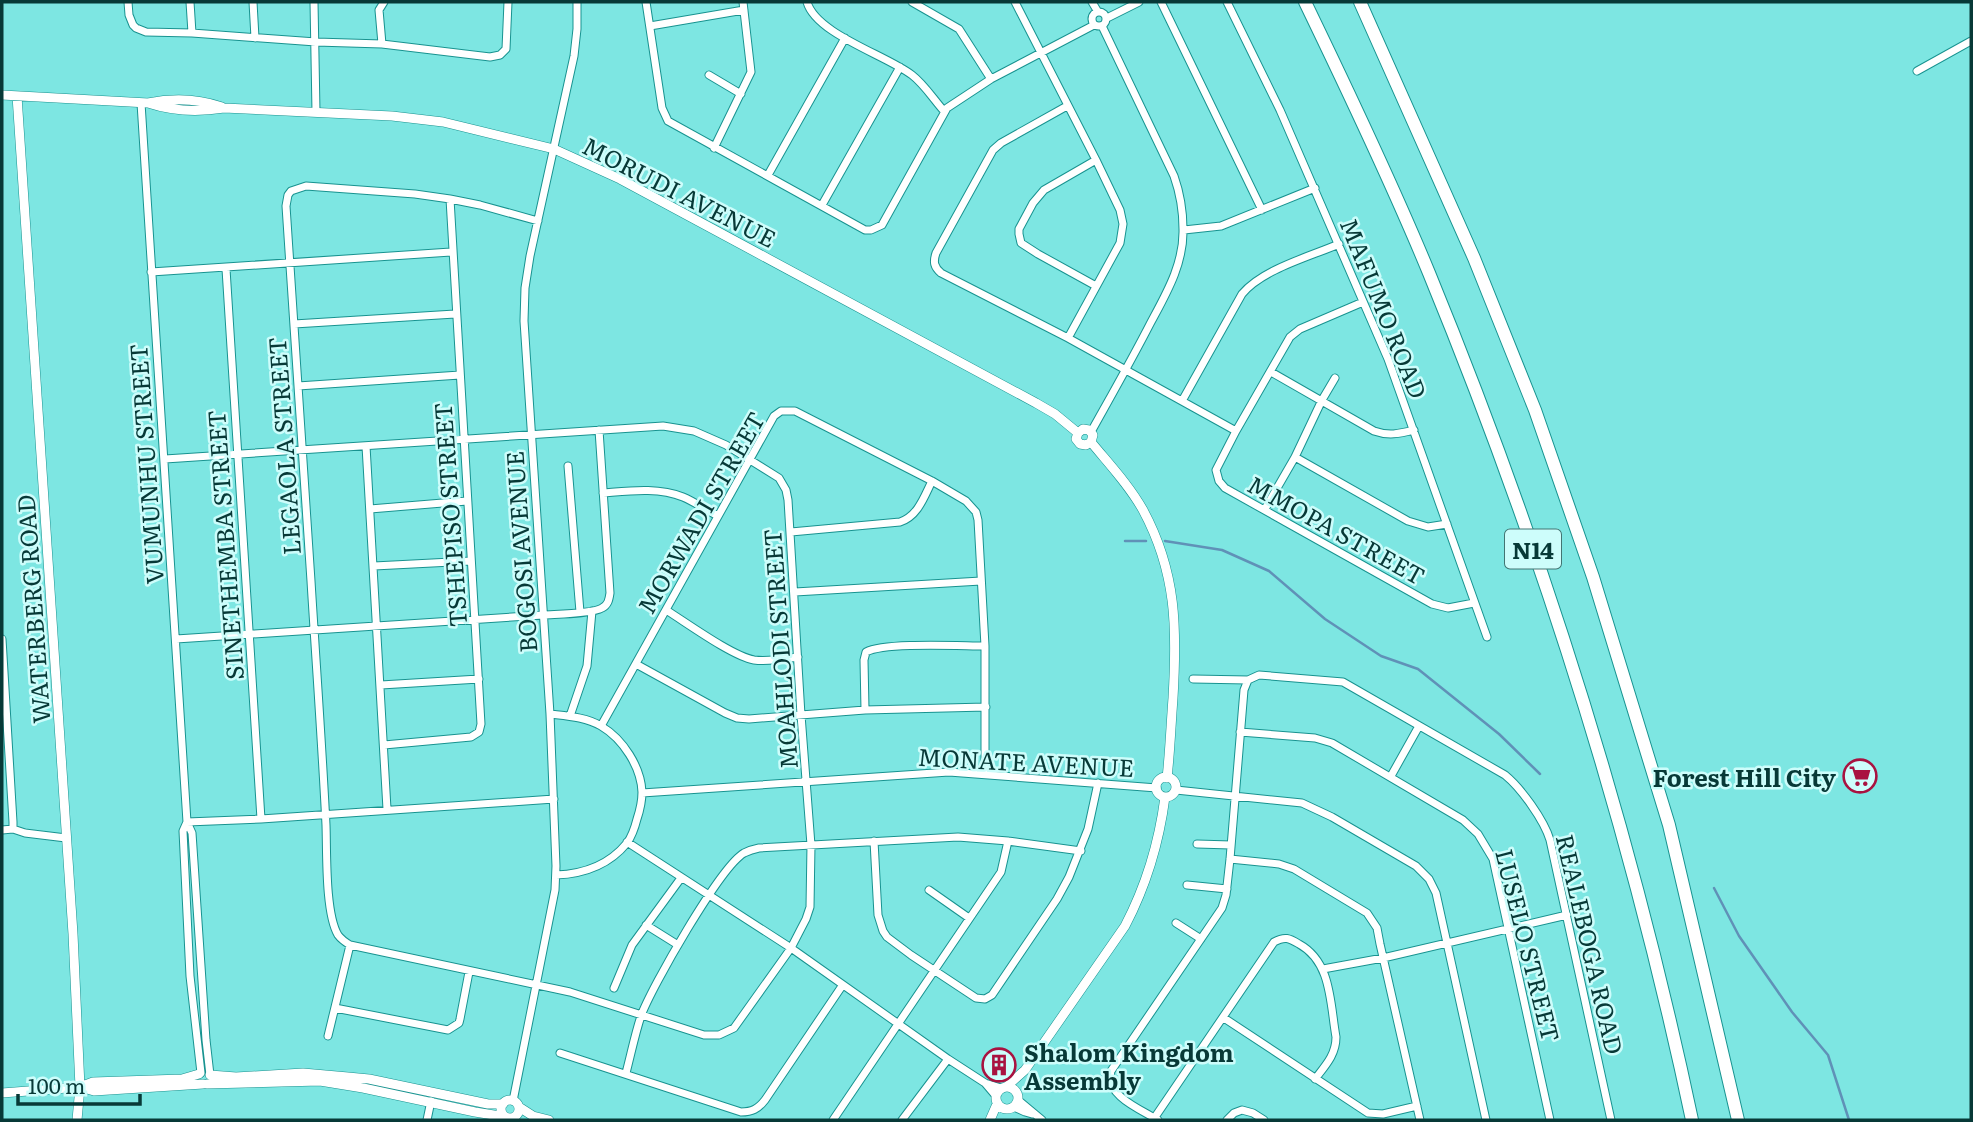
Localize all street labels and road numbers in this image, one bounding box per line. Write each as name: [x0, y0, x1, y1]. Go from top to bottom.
street label: MORUDI AVENUE: [577, 127, 783, 255]
street label: MAFUMO ROAD: [1333, 213, 1437, 403]
street label: LEGAOLA STREET: [258, 336, 308, 556]
street label: VUMUNHU STREET: [119, 342, 171, 586]
street label: TSHEPISO STREET: [424, 401, 474, 629]
street label: MORWADI STREET: [628, 404, 772, 620]
street label: SINETHEMBA STREET: [197, 409, 251, 681]
street label: BOGOSI AVENUE: [495, 450, 545, 654]
street label: MMOPA STREET: [1242, 466, 1432, 592]
street label: WATERBERG ROAD: [7, 493, 57, 725]
street label: MOAHLODI STREET: [753, 528, 805, 770]
road number: N14: [1505, 530, 1561, 568]
street label: MONATE AVENUE: [917, 738, 1135, 784]
street label: REALEBOGA ROAD: [1549, 830, 1633, 1058]
street label: LUSELO STREET: [1488, 845, 1570, 1045]

